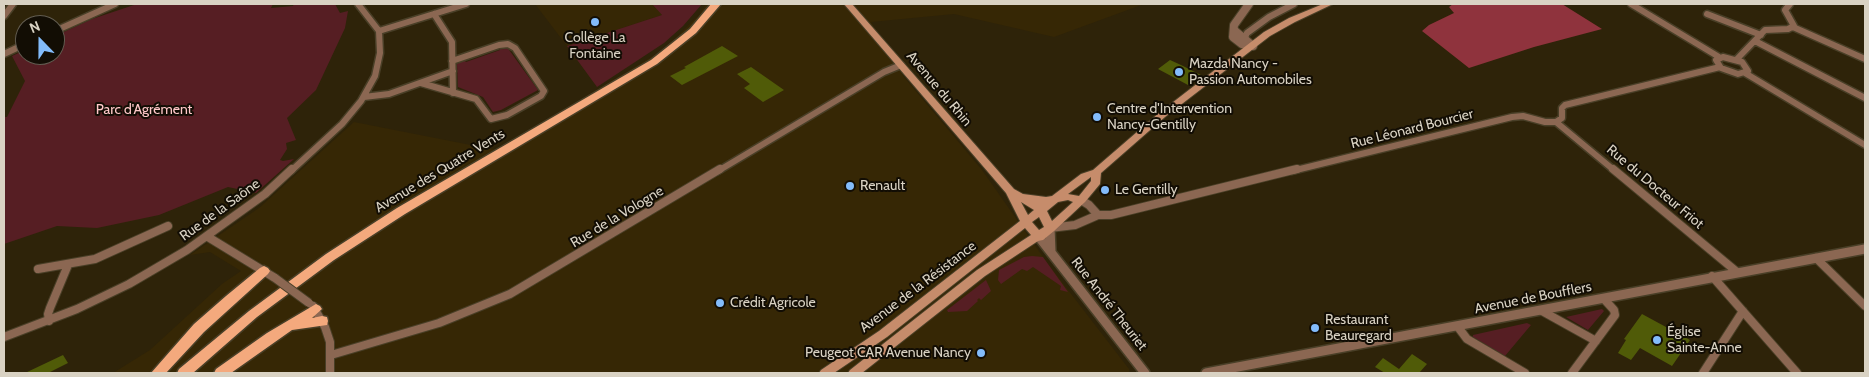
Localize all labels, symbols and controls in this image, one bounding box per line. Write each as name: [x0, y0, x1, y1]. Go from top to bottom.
north arrow: [15, 15, 65, 65]
marker: Collège La Fontaine: [589, 16, 601, 28]
text: N: [27, 17, 43, 37]
place label: Collège La Fontaine: [565, 30, 625, 62]
street label: Avenue du Rhin: [903, 48, 975, 130]
place label: Mazda Nancy - Passion Automobiles: [1189, 56, 1312, 88]
marker: Mazda Nancy - Passion Automobiles: [1173, 66, 1185, 78]
place label: Centre d'Intervention Nancy-Gentilly: [1107, 101, 1232, 134]
park label: Parc d'Agrément: [96, 102, 192, 118]
street label: Rue Léonard Bourcier: [1349, 106, 1475, 152]
marker: Centre d'Intervention Nancy-Gentilly: [1091, 111, 1103, 123]
street label: Avenue des Quatre Vents: [372, 126, 508, 216]
street label: Rue du Docteur Friot: [1603, 142, 1707, 232]
street label: Rue de la Saône: [177, 175, 263, 245]
place label: Renault: [860, 178, 905, 194]
marker: Renault: [844, 180, 856, 192]
place label: Le Gentilly: [1115, 182, 1178, 198]
street label: Rue de la Vologne: [567, 183, 667, 251]
marker: Le Gentilly: [1099, 184, 1111, 196]
street label: Avenue de la Résistance: [856, 238, 980, 336]
street label: Rue André Theuriet: [1067, 254, 1151, 354]
street label: Avenue de Boufflers: [1473, 278, 1593, 318]
place label: Crédit Agricole: [730, 295, 816, 311]
marker: Crédit Agricole: [714, 297, 726, 309]
place label: Restaurant Beauregard: [1325, 312, 1392, 344]
marker: Restaurant Beauregard: [1309, 322, 1321, 334]
place label: Église Sainte-Anne: [1667, 324, 1742, 357]
marker: Église Sainte-Anne: [1651, 334, 1663, 346]
place label: Peugeot CAR Avenue Nancy: [805, 345, 971, 361]
marker: Peugeot CAR Avenue Nancy: [975, 347, 987, 359]

